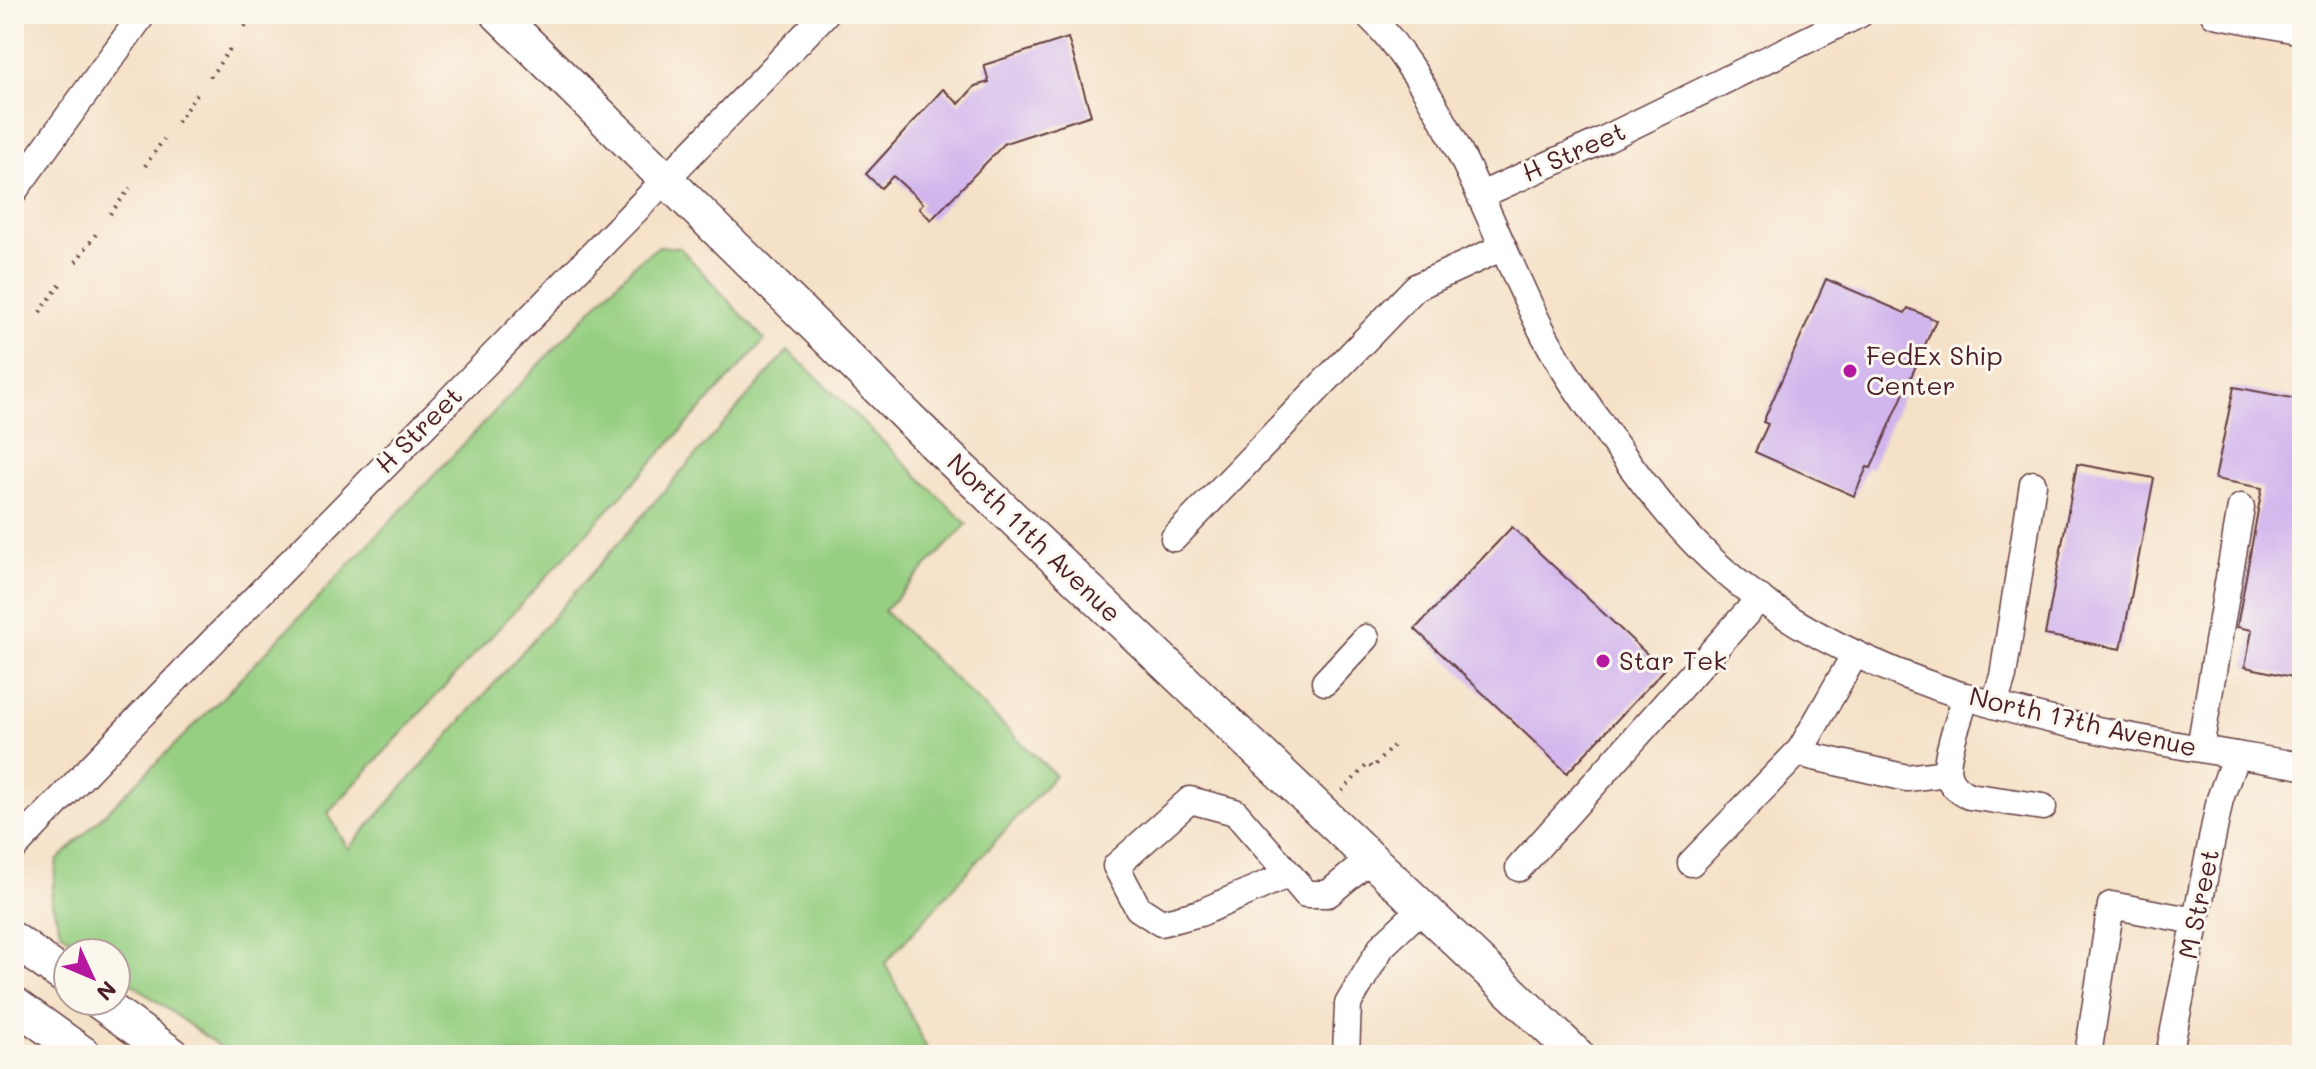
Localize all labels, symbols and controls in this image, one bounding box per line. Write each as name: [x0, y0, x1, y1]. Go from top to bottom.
street label: H Street: [1517, 113, 1631, 189]
place label: FedEx Ship Center: [1866, 338, 2003, 402]
marker: FedEx Ship Center: [1841, 362, 1859, 380]
street label: H Street: [368, 379, 469, 480]
street label: North 11th Avenue: [940, 445, 1129, 629]
place label: Star Tek: [1619, 643, 1727, 677]
marker: Star Tek: [1594, 652, 1612, 670]
street label: North 17th Avenue: [1966, 678, 2200, 764]
street label: M Street: [2170, 846, 2226, 962]
north arrow: [52, 937, 132, 1017]
text: N: [91, 975, 123, 1007]

